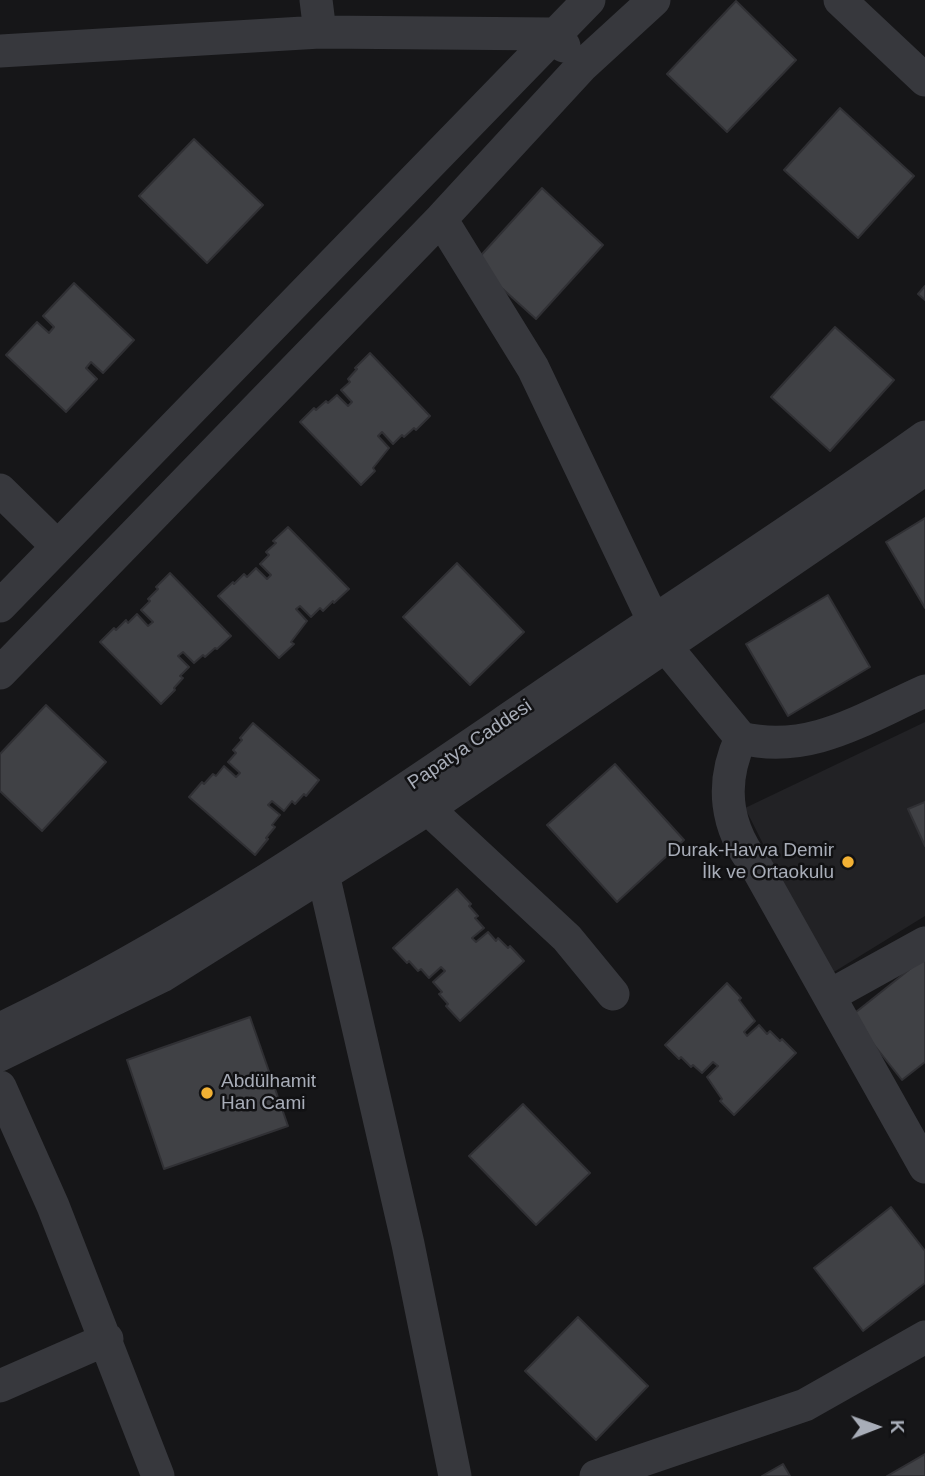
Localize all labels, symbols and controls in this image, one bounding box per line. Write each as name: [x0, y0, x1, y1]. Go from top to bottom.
street label: Papatya Caddesi: [404, 695, 536, 795]
place label: Durak-Havva Demir İlk ve Ortaokulu: [667, 840, 834, 884]
marker: Durak-Havva Demir İlk ve Ortaokulu: [840, 854, 856, 870]
place label: Abdülhamit Han Cami: [221, 1071, 316, 1115]
marker: Abdülhamit Han Cami: [199, 1085, 215, 1101]
north arrow: [841, 1392, 911, 1462]
text: K: [887, 1420, 908, 1434]

